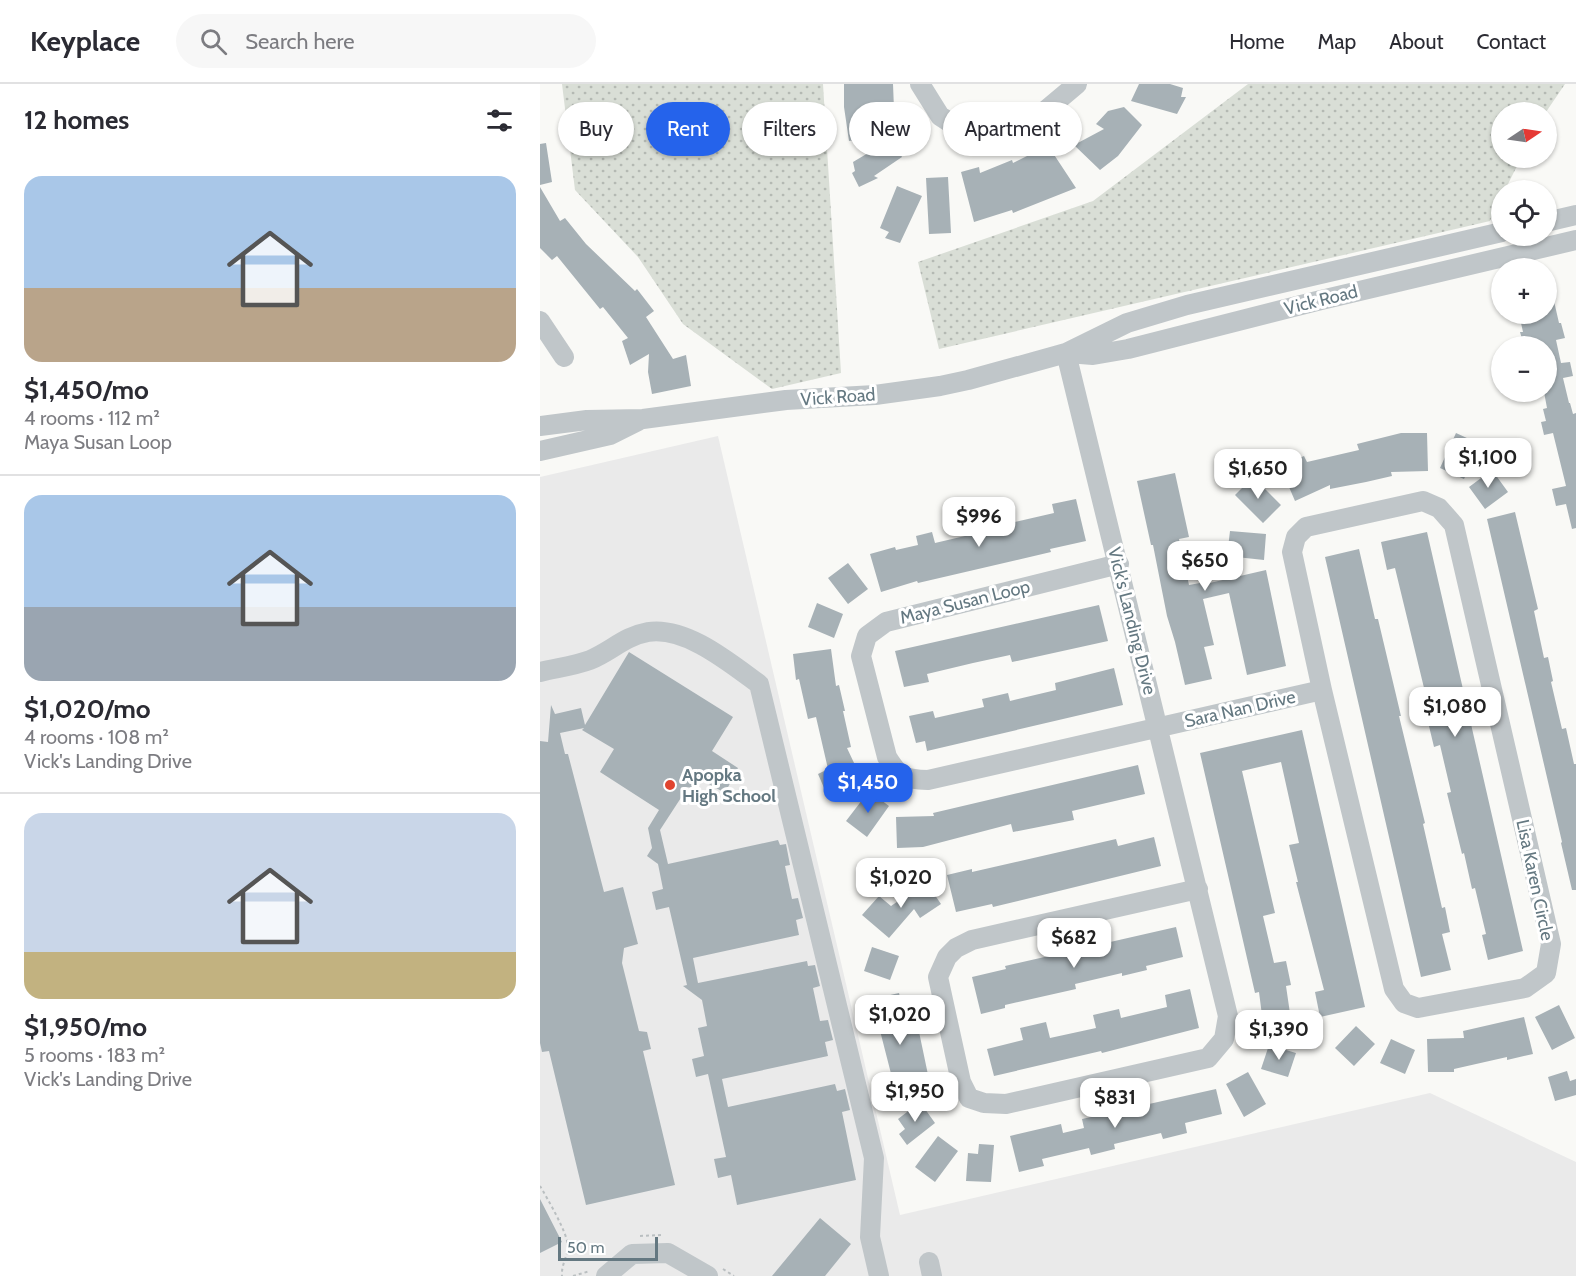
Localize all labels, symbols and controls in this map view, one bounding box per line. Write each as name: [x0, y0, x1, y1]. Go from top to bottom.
search box: [176, 14, 596, 68]
text: Keyplace: [30, 24, 140, 58]
icon: search: [197, 25, 230, 58]
text: Search here: [245, 28, 355, 55]
text: Home: [1229, 29, 1285, 54]
text: Map: [1318, 29, 1356, 54]
text: About: [1389, 29, 1443, 54]
text: Contact: [1476, 29, 1546, 54]
chip: Buy: [558, 102, 634, 156]
chip: Rent: [646, 102, 730, 156]
chip: Filters: [742, 102, 837, 156]
chip: New: [849, 102, 931, 156]
chip: Apartment: [943, 102, 1082, 156]
north arrow: [1491, 102, 1557, 168]
map controls: [1491, 102, 1557, 402]
text: 12 homes: [24, 104, 129, 136]
icon: filters: [483, 104, 516, 137]
button: locate: [1491, 180, 1557, 246]
icon: home: [216, 215, 324, 323]
button: +: [1491, 258, 1557, 324]
street label: Vick Road: [1282, 280, 1360, 320]
button: −: [1491, 336, 1557, 402]
text: $1,450/mo: [24, 374, 149, 406]
street label: Vick Road: [800, 383, 876, 411]
text: 4 rooms · 112 m²: [24, 406, 160, 430]
text: Maya Susan Loop: [24, 430, 172, 454]
pin: $1,100: [1439, 438, 1537, 489]
text: $1,100: [1459, 445, 1517, 469]
pin: $1,650: [1209, 449, 1307, 500]
text: $1,650: [1228, 456, 1288, 480]
pin: $996: [943, 497, 1015, 548]
text: $996: [956, 504, 1002, 528]
icon: home: [216, 534, 324, 642]
pin: $650: [1169, 541, 1241, 592]
street label: Vick's Landing Drive: [1103, 545, 1161, 697]
text: $650: [1181, 548, 1229, 572]
street label: Maya Susan Loop: [898, 575, 1032, 629]
street label: Sara Nan Drive: [1182, 686, 1298, 732]
pin: $1,080: [1406, 687, 1504, 738]
text: $1,020/mo: [24, 693, 151, 725]
text: $1,080: [1423, 694, 1487, 718]
text: 4 rooms · 108 m²: [24, 725, 169, 749]
text: Vick's Landing Drive: [24, 749, 192, 773]
pin: $1,450: [819, 763, 917, 814]
place label: Apopka High School: [682, 764, 776, 807]
text: $1,450: [838, 770, 898, 794]
marker: Apopka High School: [663, 778, 677, 792]
street label: Lisa Karen Circle: [1511, 818, 1559, 942]
icon: home: [216, 852, 324, 960]
pin: $1,020: [852, 858, 950, 909]
text: $1,020: [870, 865, 932, 889]
pin: $682: [1038, 918, 1110, 969]
text: $682: [1051, 925, 1097, 949]
pin: $1,020: [851, 995, 949, 1046]
text: $1,020: [869, 1002, 931, 1026]
pin: $1,390: [1230, 1010, 1328, 1061]
text: $1,950/mo: [24, 1011, 147, 1043]
text: $1,390: [1249, 1017, 1309, 1041]
text: 5 rooms · 183 m²: [24, 1043, 165, 1067]
text: Vick's Landing Drive: [24, 1067, 192, 1091]
pin: $1,950: [866, 1072, 964, 1123]
pin: $831: [1079, 1078, 1151, 1129]
text: $1,950: [885, 1079, 945, 1103]
text: $831: [1094, 1085, 1136, 1109]
scale bar: [558, 1234, 658, 1262]
text: 50 m: [567, 1238, 604, 1257]

